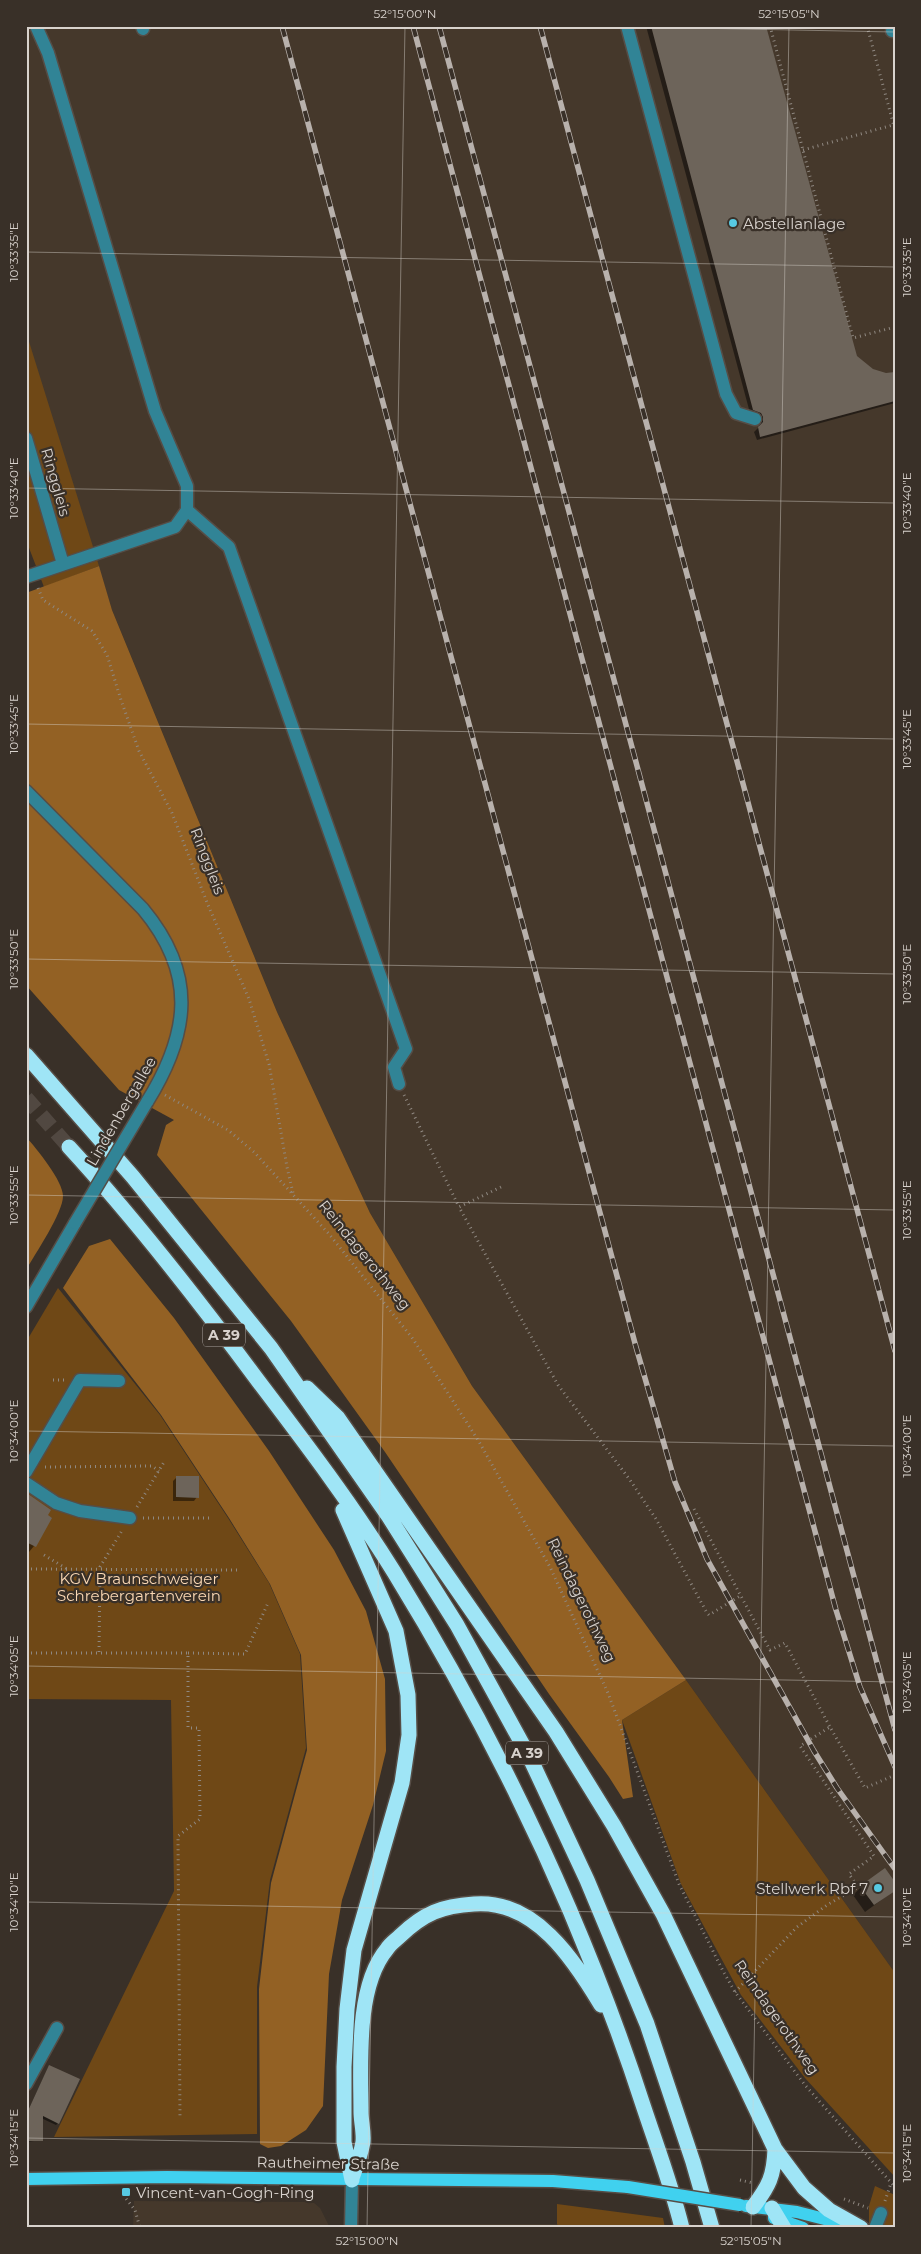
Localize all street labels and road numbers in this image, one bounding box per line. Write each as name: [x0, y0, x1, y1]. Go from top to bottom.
street label: Ringgleis: [37, 446, 75, 518]
street label: Ringgleis: [187, 825, 229, 897]
street label: Lindenbergallee: [82, 1053, 160, 1169]
street label: Reindagerothweg: [315, 1196, 415, 1314]
road number: A 39: [203, 1324, 245, 1346]
street label: Reindagerothweg: [544, 1535, 620, 1665]
road number: A 39: [506, 1742, 548, 1765]
street label: Reindagerothweg: [730, 1956, 824, 2078]
street label: Rautheimer Straße: [257, 2152, 399, 2174]

